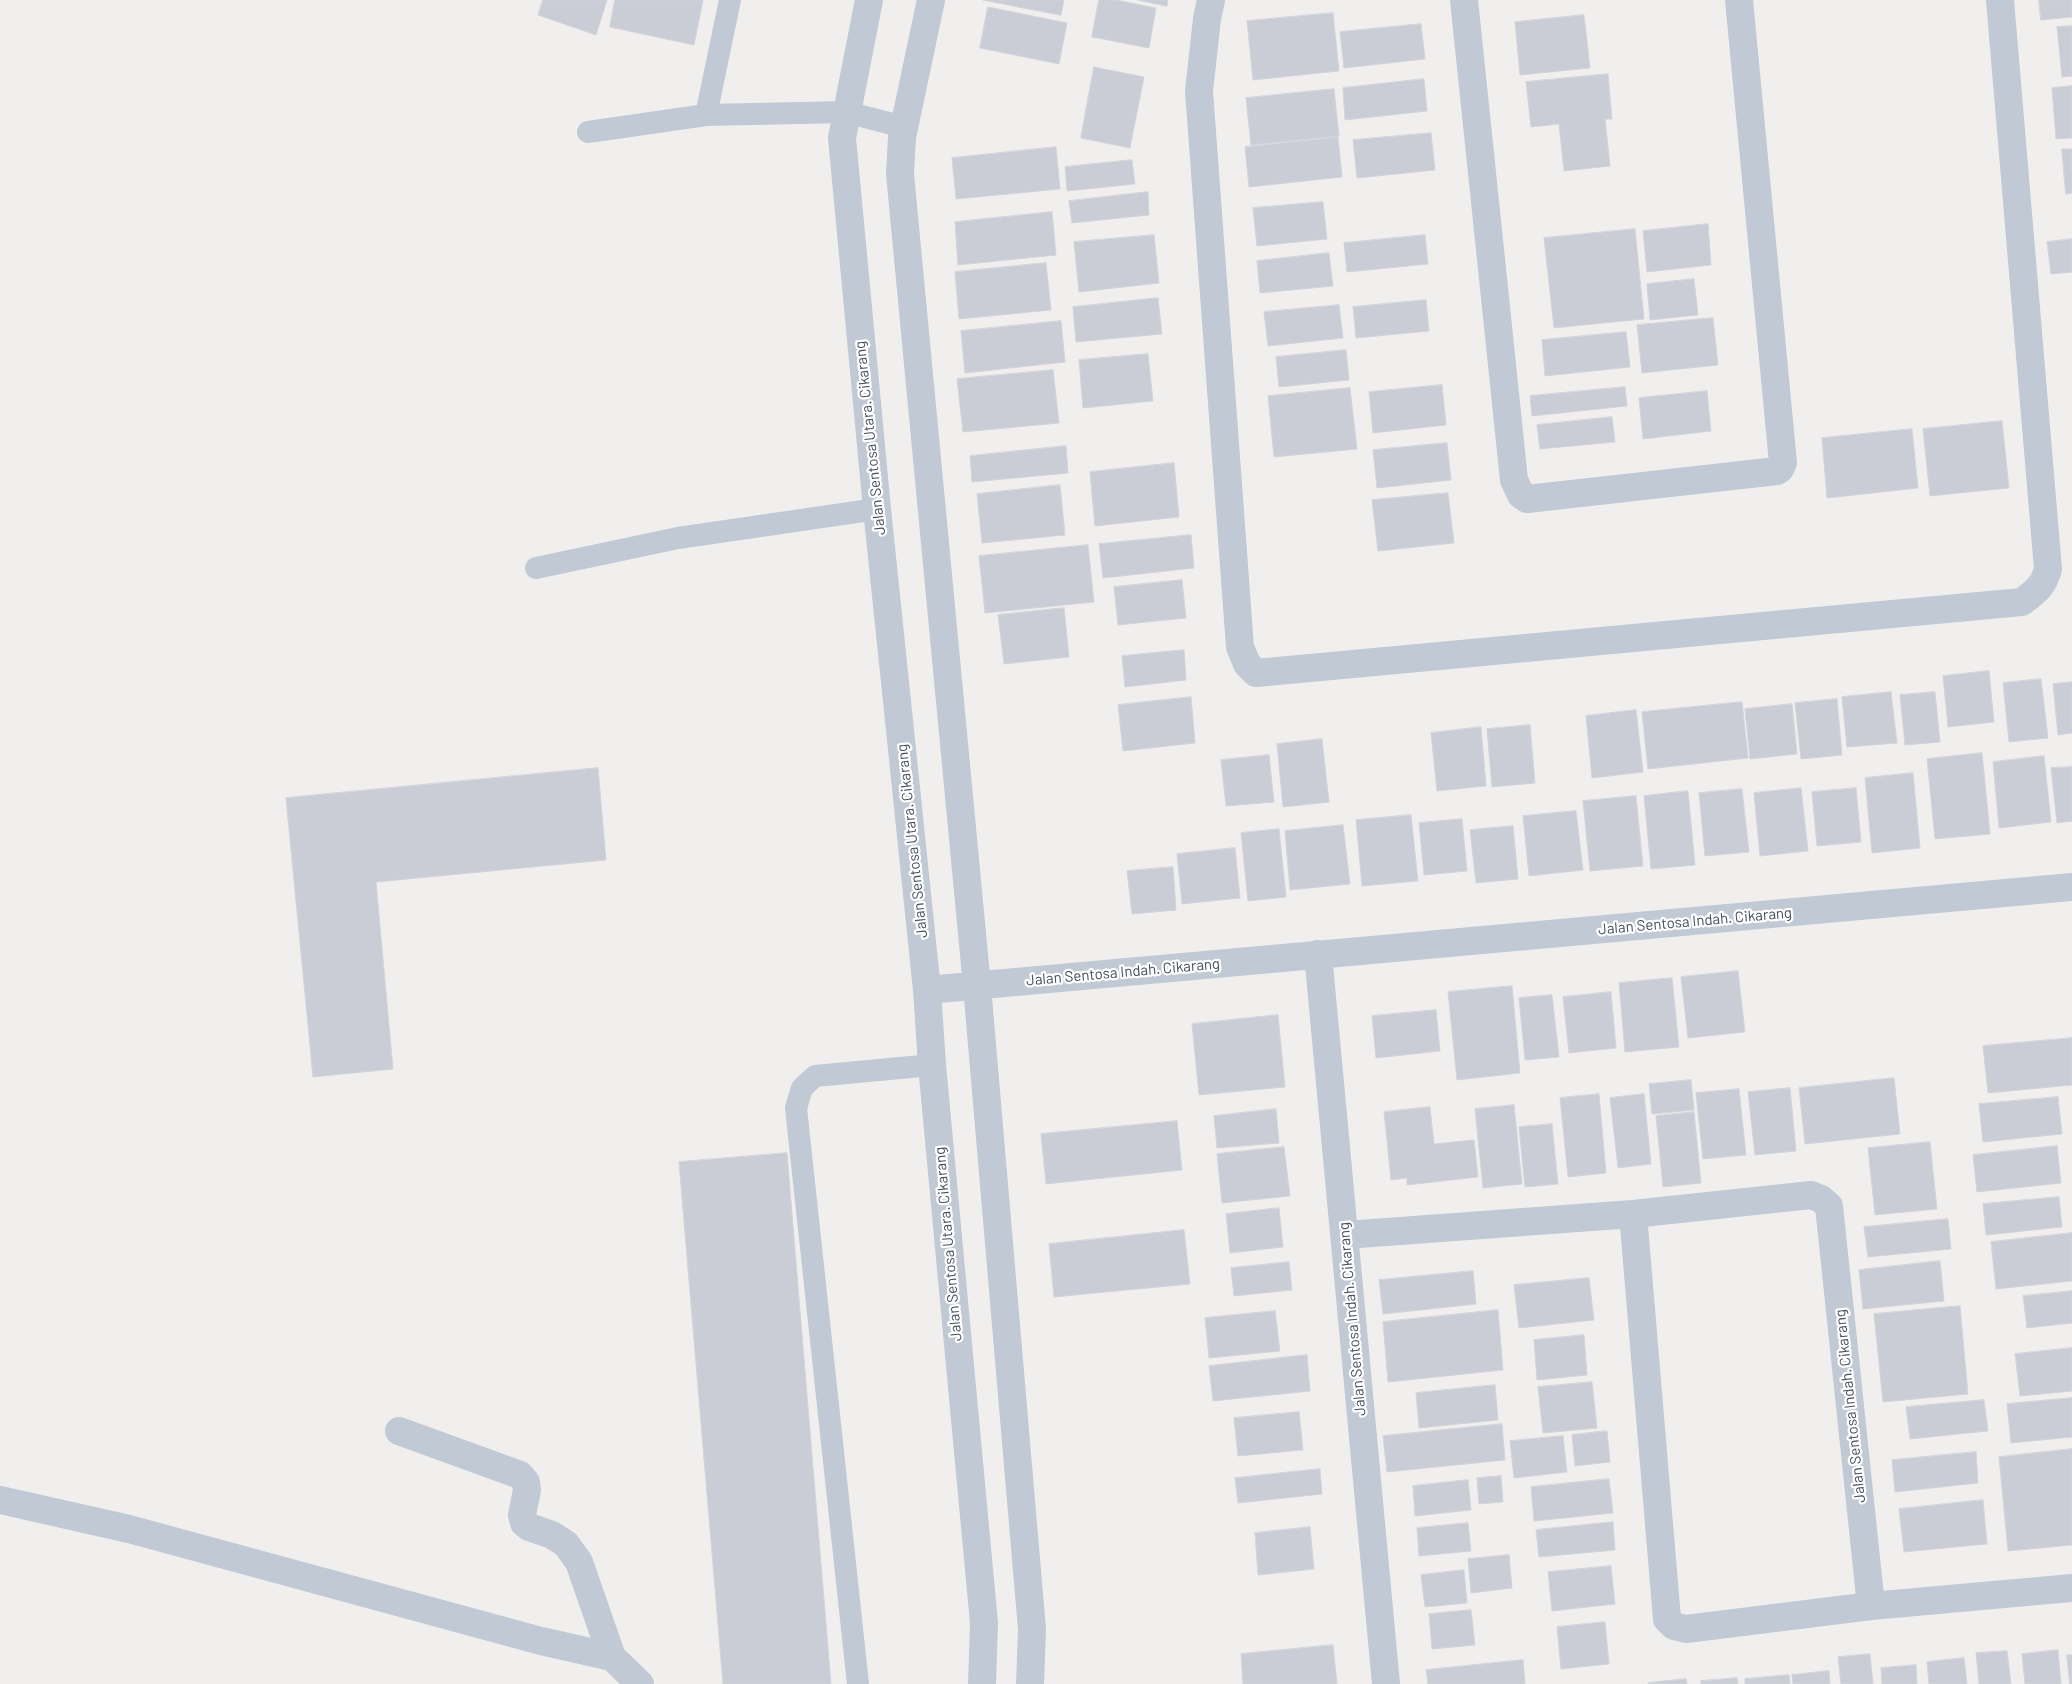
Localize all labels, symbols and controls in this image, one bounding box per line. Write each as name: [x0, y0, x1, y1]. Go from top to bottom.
street label: Jalan Sentosa Utara. Cikarang: [851, 340, 889, 536]
street label: Jalan Sentosa Utara. Cikarang: [893, 743, 931, 939]
street label: Jalan Sentosa Indah. Cikarang: [1597, 904, 1793, 938]
street label: Jalan Sentosa Indah. Cikarang: [1025, 955, 1221, 989]
street label: Jalan Sentosa Utara. Cikarang: [931, 1146, 965, 1342]
street label: Jalan Sentosa Indah. Cikarang: [1335, 1221, 1369, 1417]
street label: Jalan Sentosa Indah. Cikarang: [1831, 1308, 1869, 1504]

